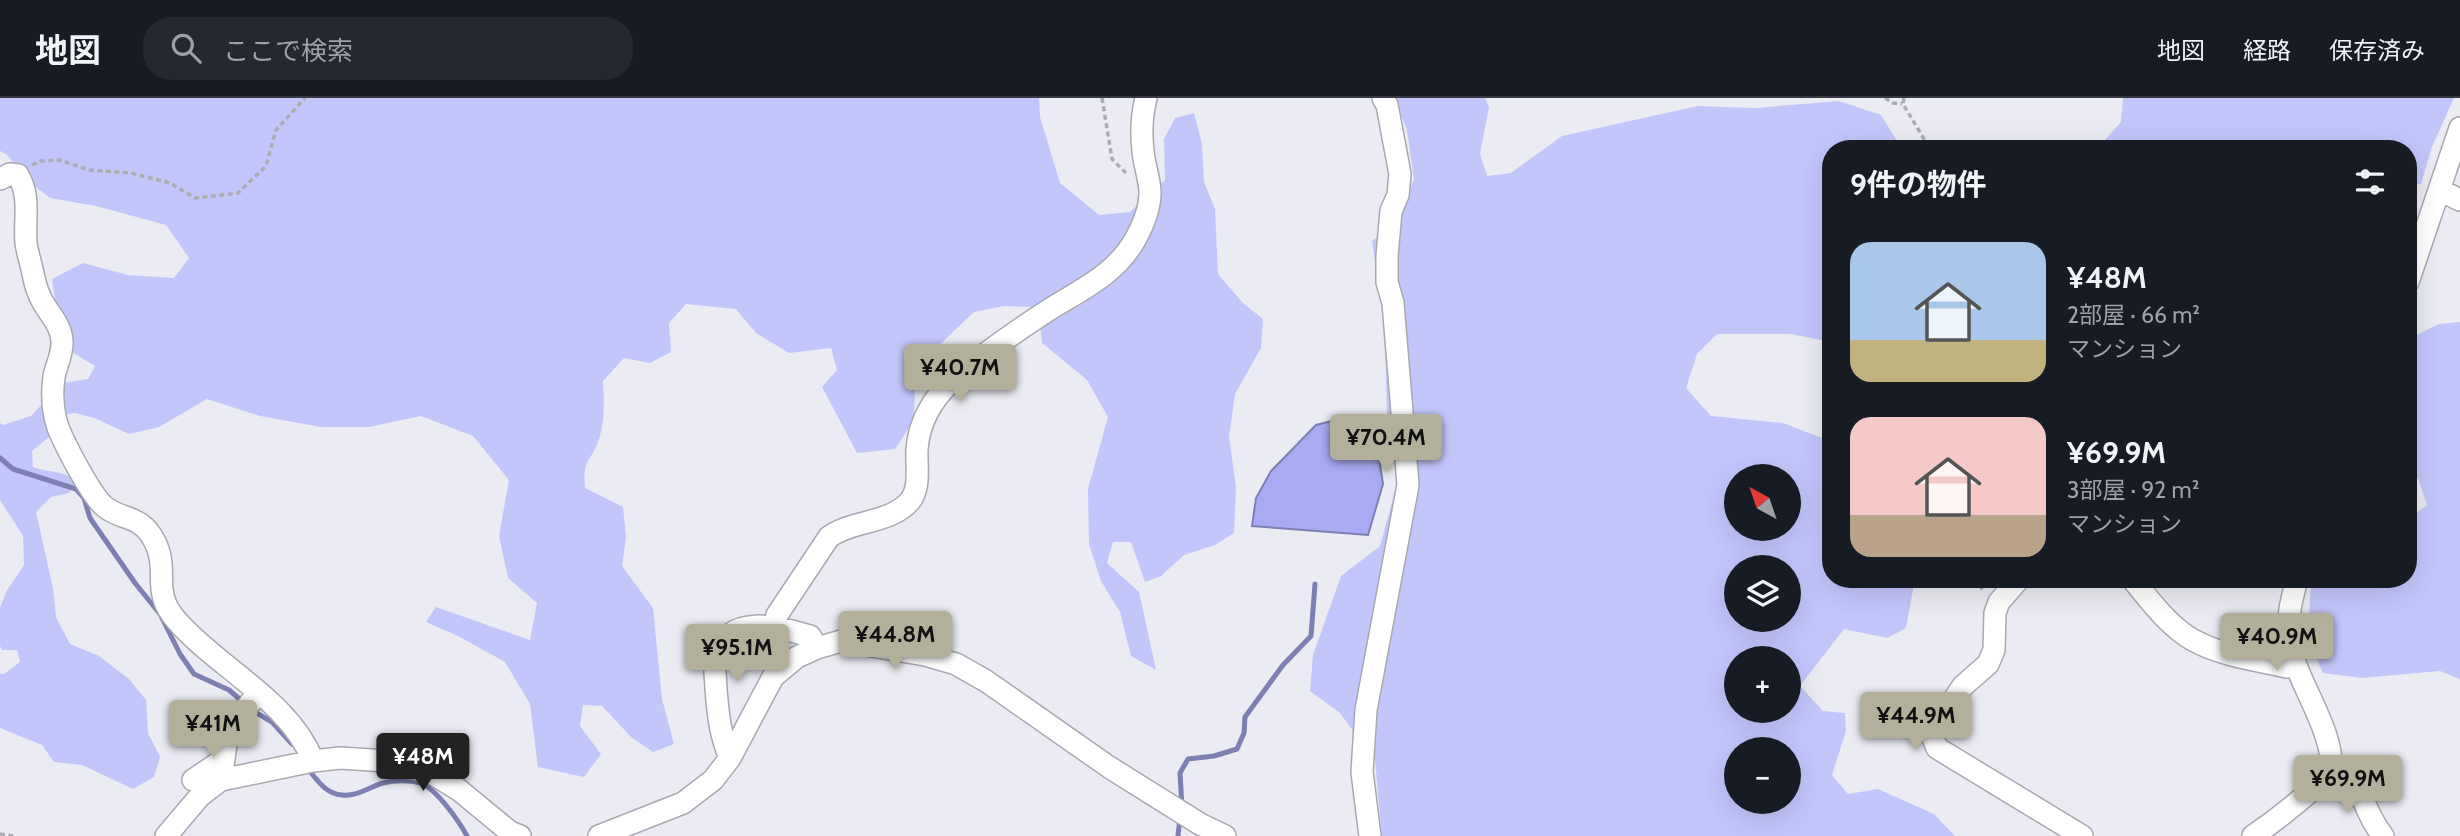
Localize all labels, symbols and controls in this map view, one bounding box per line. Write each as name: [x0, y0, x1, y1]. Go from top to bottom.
search box: [143, 17, 633, 80]
icon: search: [167, 29, 205, 67]
text: 地図: [35, 30, 101, 70]
text: ここで検索: [223, 35, 353, 67]
text: 地図: [2157, 36, 2205, 65]
text: 経路: [2243, 36, 2291, 65]
text: 保存済み: [2329, 36, 2425, 65]
icon: filters: [2351, 163, 2389, 201]
text: 9件の物件: [1850, 166, 1987, 203]
text: ¥48M: [2067, 259, 2147, 296]
icon: home: [1906, 270, 1990, 354]
text: 2部屋 · 66 m²: [2067, 301, 2200, 329]
text: マンション: [2067, 335, 2182, 363]
pin: ¥40.7M: [903, 344, 1017, 404]
text: ¥40.7M: [920, 353, 1000, 381]
pin: ¥70.4M: [1329, 414, 1443, 474]
text: ¥70.4M: [1346, 423, 1426, 451]
text: ¥69.9M: [2067, 434, 2166, 471]
icon: home: [1906, 445, 1990, 529]
north arrow: [1724, 464, 1801, 541]
map controls: [1724, 464, 1801, 814]
text: 3部屋 · 92 m²: [2067, 476, 2199, 504]
text: マンション: [2067, 510, 2182, 538]
button: layers: [1724, 555, 1801, 632]
pin: ¥44.8M: [838, 612, 952, 671]
pin: ¥40.9M: [2220, 614, 2334, 673]
text: ¥44.8M: [855, 620, 935, 648]
text: ¥40.9M: [2237, 622, 2317, 650]
pin: ¥95.1M: [680, 624, 794, 684]
text: ¥95.1M: [701, 633, 773, 661]
button: +: [1724, 646, 1801, 723]
pin: ¥44.9M: [1859, 692, 1973, 752]
pin: ¥41M: [172, 700, 254, 760]
text: ¥44.9M: [1876, 701, 1956, 729]
text: ¥41M: [185, 709, 241, 737]
pin: ¥48M: [382, 734, 464, 793]
button: −: [1724, 737, 1801, 814]
text: ¥48M: [392, 742, 454, 770]
pin: ¥69.9M: [2291, 756, 2405, 815]
text: ¥69.9M: [2310, 764, 2386, 792]

